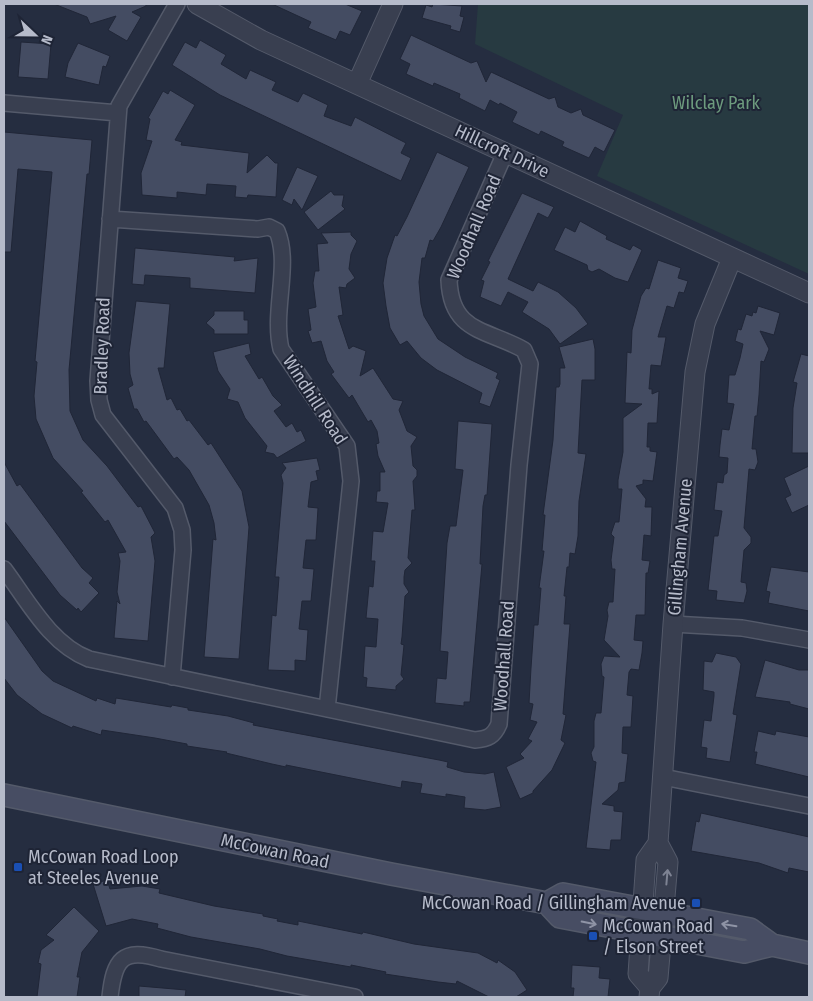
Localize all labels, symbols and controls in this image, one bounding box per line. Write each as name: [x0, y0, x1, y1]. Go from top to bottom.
north arrow: [10, 10, 60, 60]
text: N: [37, 33, 56, 47]
park label: Wilclay Park: [672, 92, 761, 114]
street label: Hillcroft Drive: [451, 120, 553, 182]
street label: Woodhall Road: [442, 172, 506, 282]
street label: Bradley Road: [89, 297, 115, 395]
street label: Windhill Road: [278, 351, 352, 449]
street label: Gillingham Avenue: [663, 478, 697, 616]
street label: Woodhall Road: [489, 600, 519, 712]
street label: McCowan Road: [219, 829, 331, 873]
place label: McCowan Road Loop at Steeles Avenue: [28, 846, 178, 889]
marker: McCowan Road Loop at Steeles Avenue: [12, 861, 24, 873]
one-way arrow: [662, 869, 672, 885]
place label: McCowan Road / Gillingham Avenue: [422, 892, 686, 914]
marker: McCowan Road / Gillingham Avenue: [690, 897, 702, 909]
place label: McCowan Road / Elson Street: [603, 915, 713, 958]
one-way arrow: [580, 918, 596, 928]
one-way arrow: [721, 920, 737, 930]
marker: McCowan Road / Elson Street: [587, 930, 599, 942]

